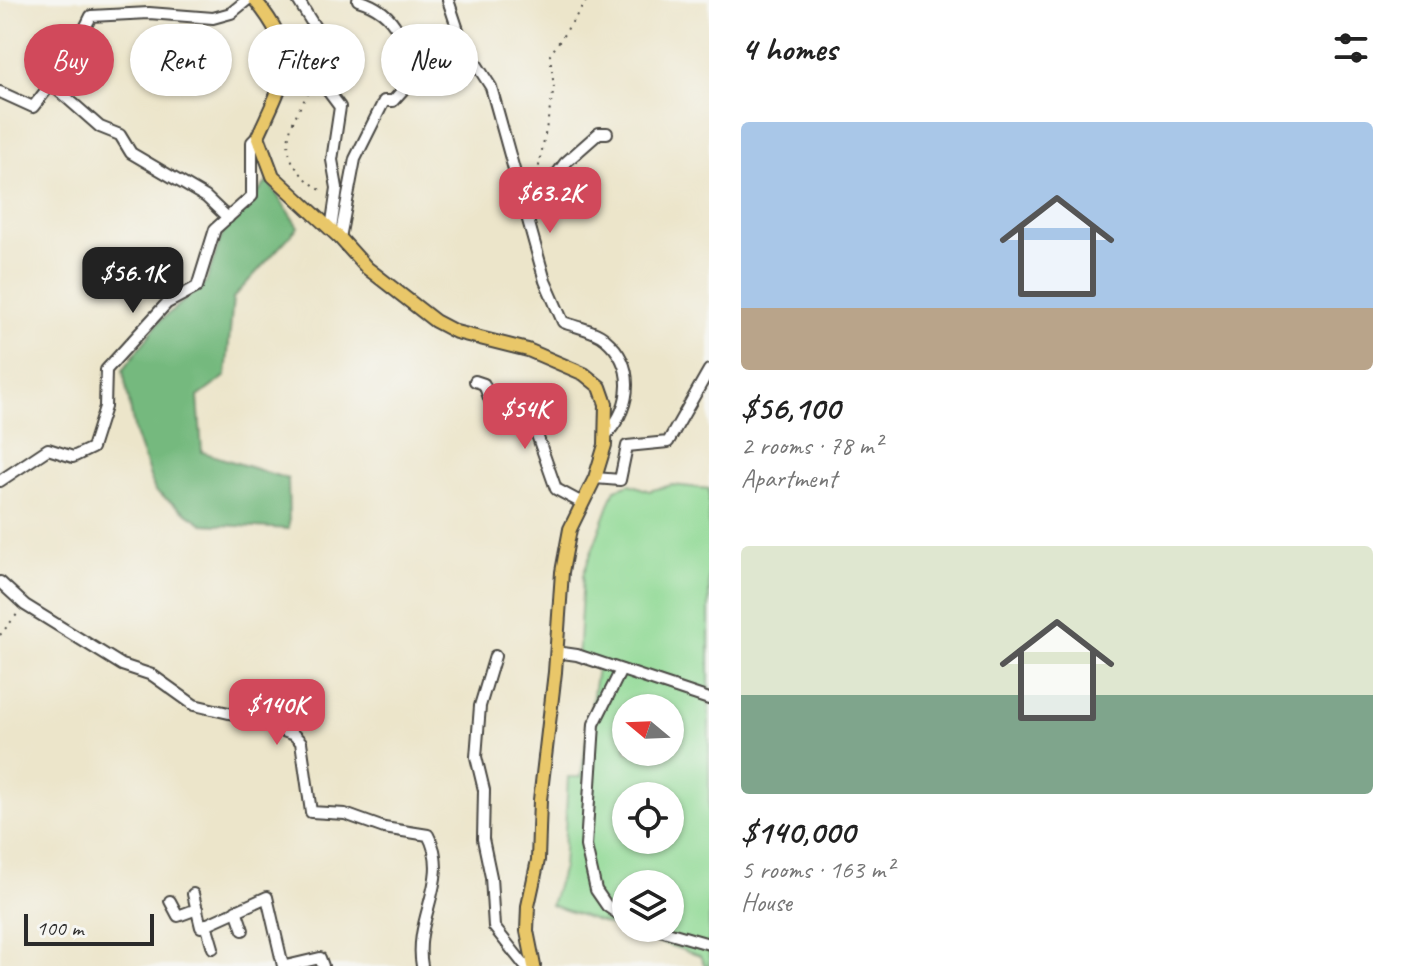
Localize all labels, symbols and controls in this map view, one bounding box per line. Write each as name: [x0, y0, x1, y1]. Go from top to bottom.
chip: Buy: [24, 24, 114, 96]
chip: Rent: [130, 24, 232, 96]
chip: Filters: [248, 24, 365, 96]
chip: New: [381, 24, 478, 96]
icon: filters: [1329, 26, 1373, 70]
text: 4 homes: [741, 27, 837, 70]
pin: $63.2K: [485, 167, 615, 235]
icon: home: [985, 174, 1129, 318]
text: $63.2K: [517, 176, 583, 209]
pin: $56.1K: [68, 247, 198, 315]
text: $56.1K: [100, 256, 166, 289]
pin: $54K: [478, 383, 572, 451]
text: $56,100: [741, 386, 840, 429]
text: $54K: [501, 392, 549, 425]
text: 2 rooms · 78 m²: [741, 429, 882, 462]
text: Apartment: [741, 462, 837, 495]
icon: home: [985, 598, 1129, 742]
pin: $140K: [221, 679, 333, 747]
text: $140K: [247, 688, 307, 721]
north arrow: [612, 694, 684, 766]
map controls: [612, 694, 684, 942]
button: locate: [612, 782, 684, 854]
text: $140,000: [741, 810, 855, 853]
text: 5 rooms · 163 m²: [741, 853, 893, 886]
button: layers: [612, 870, 684, 942]
text: House: [741, 886, 792, 919]
scale bar: [24, 910, 154, 946]
text: 100 m: [36, 914, 83, 942]

